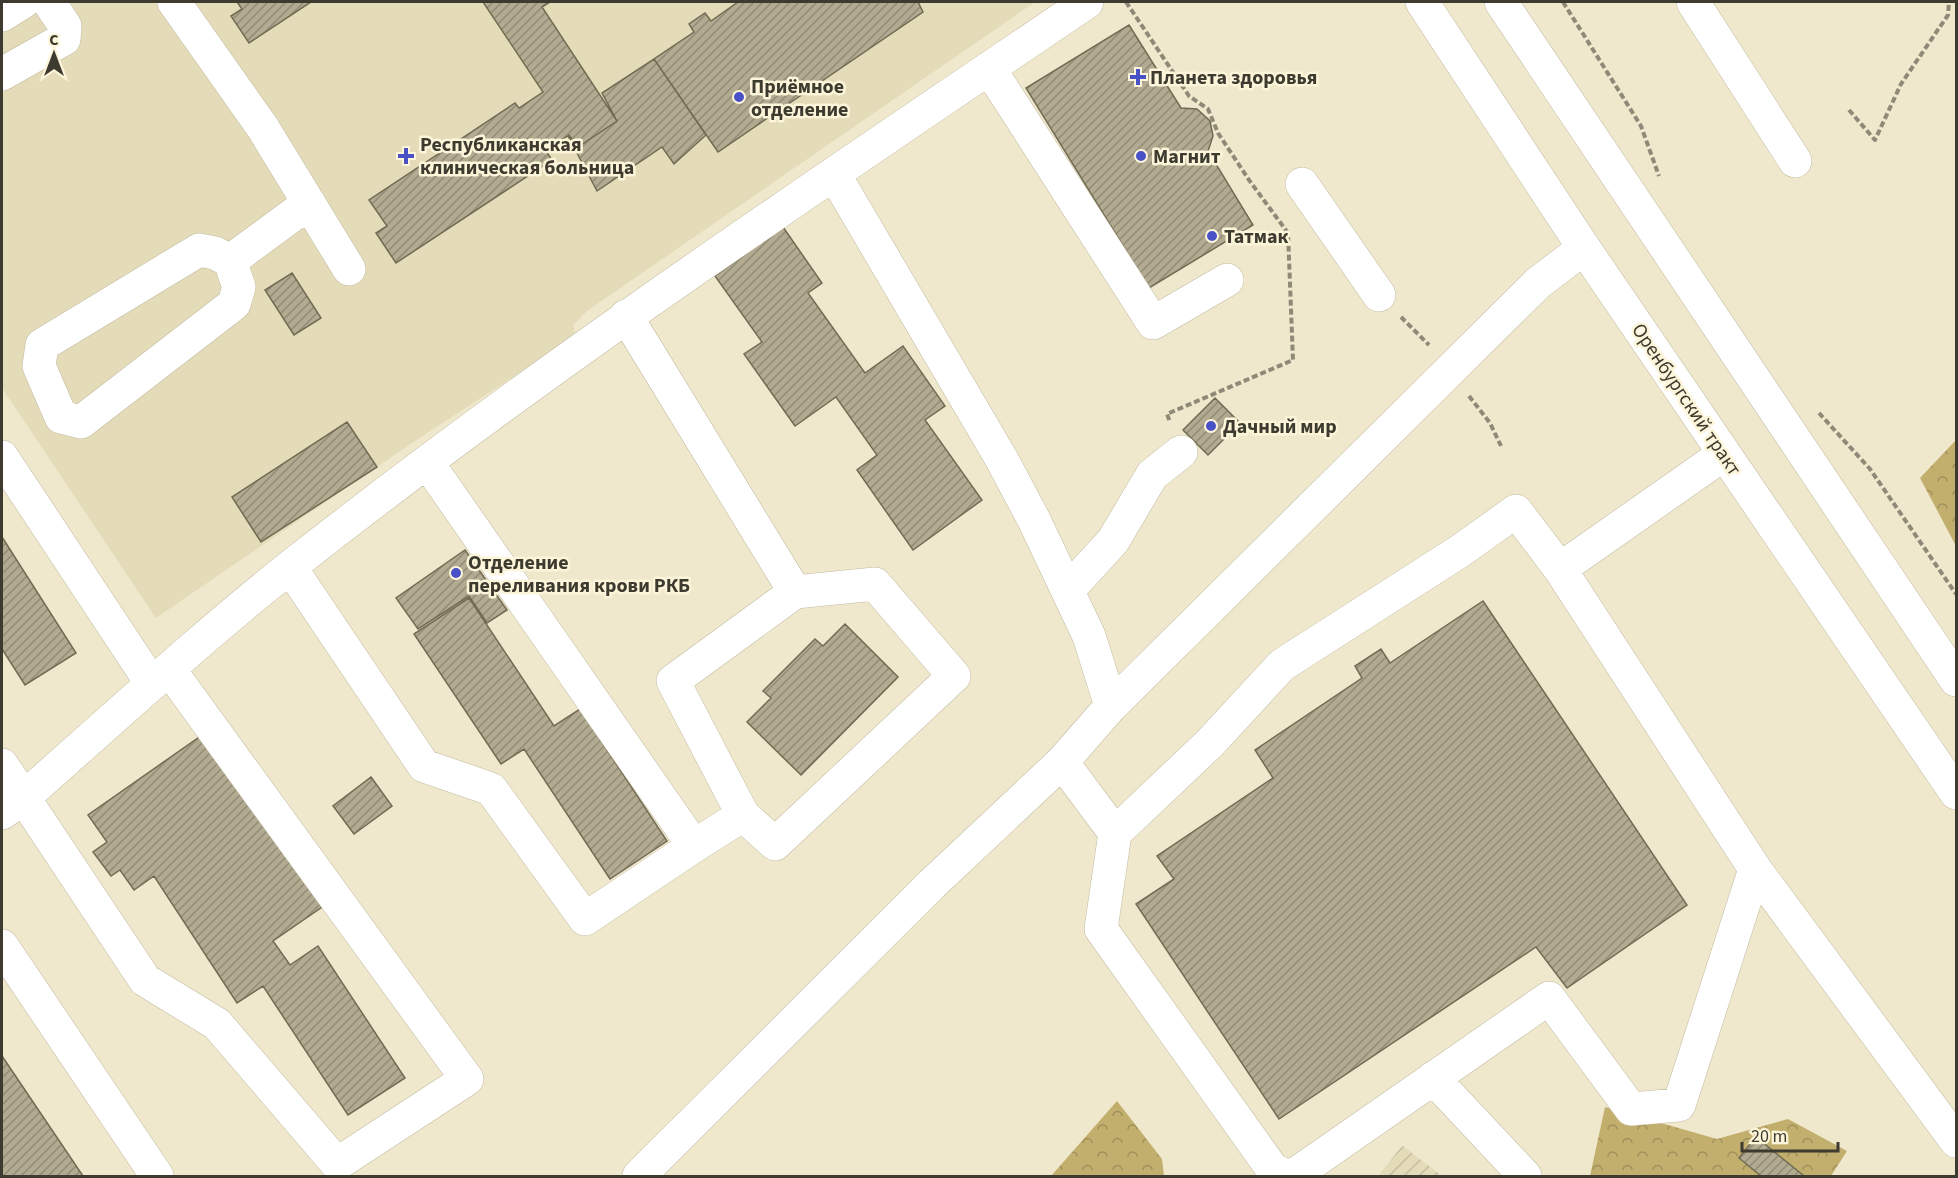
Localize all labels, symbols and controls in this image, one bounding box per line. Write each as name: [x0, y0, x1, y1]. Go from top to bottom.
north arrow: [24, 24, 84, 84]
text: С: [49, 29, 59, 51]
place label: Планета здоровья: [1150, 64, 1317, 92]
marker: Планета здоровья: [1131, 70, 1145, 84]
place label: Приёмное отделение: [751, 73, 848, 124]
marker: Приёмное отделение: [732, 90, 746, 104]
place label: Республиканская клиническая больница: [420, 131, 634, 182]
place label: Магнит: [1153, 143, 1221, 171]
marker: Республиканская клиническая больница: [397, 147, 415, 165]
marker: Магнит: [1134, 149, 1148, 163]
place label: Татмак: [1224, 223, 1289, 251]
marker: Татмак: [1205, 229, 1219, 243]
street label: Оренбургский тракт: [1625, 318, 1748, 481]
place label: Дачный мир: [1223, 413, 1337, 441]
marker: Дачный мир: [1204, 419, 1218, 433]
place label: Отделение переливания крови РКБ: [468, 549, 690, 600]
marker: Отделение переливания крови РКБ: [449, 566, 463, 580]
scale bar: [1742, 1115, 1838, 1153]
text: 20 m: [1751, 1124, 1787, 1149]

